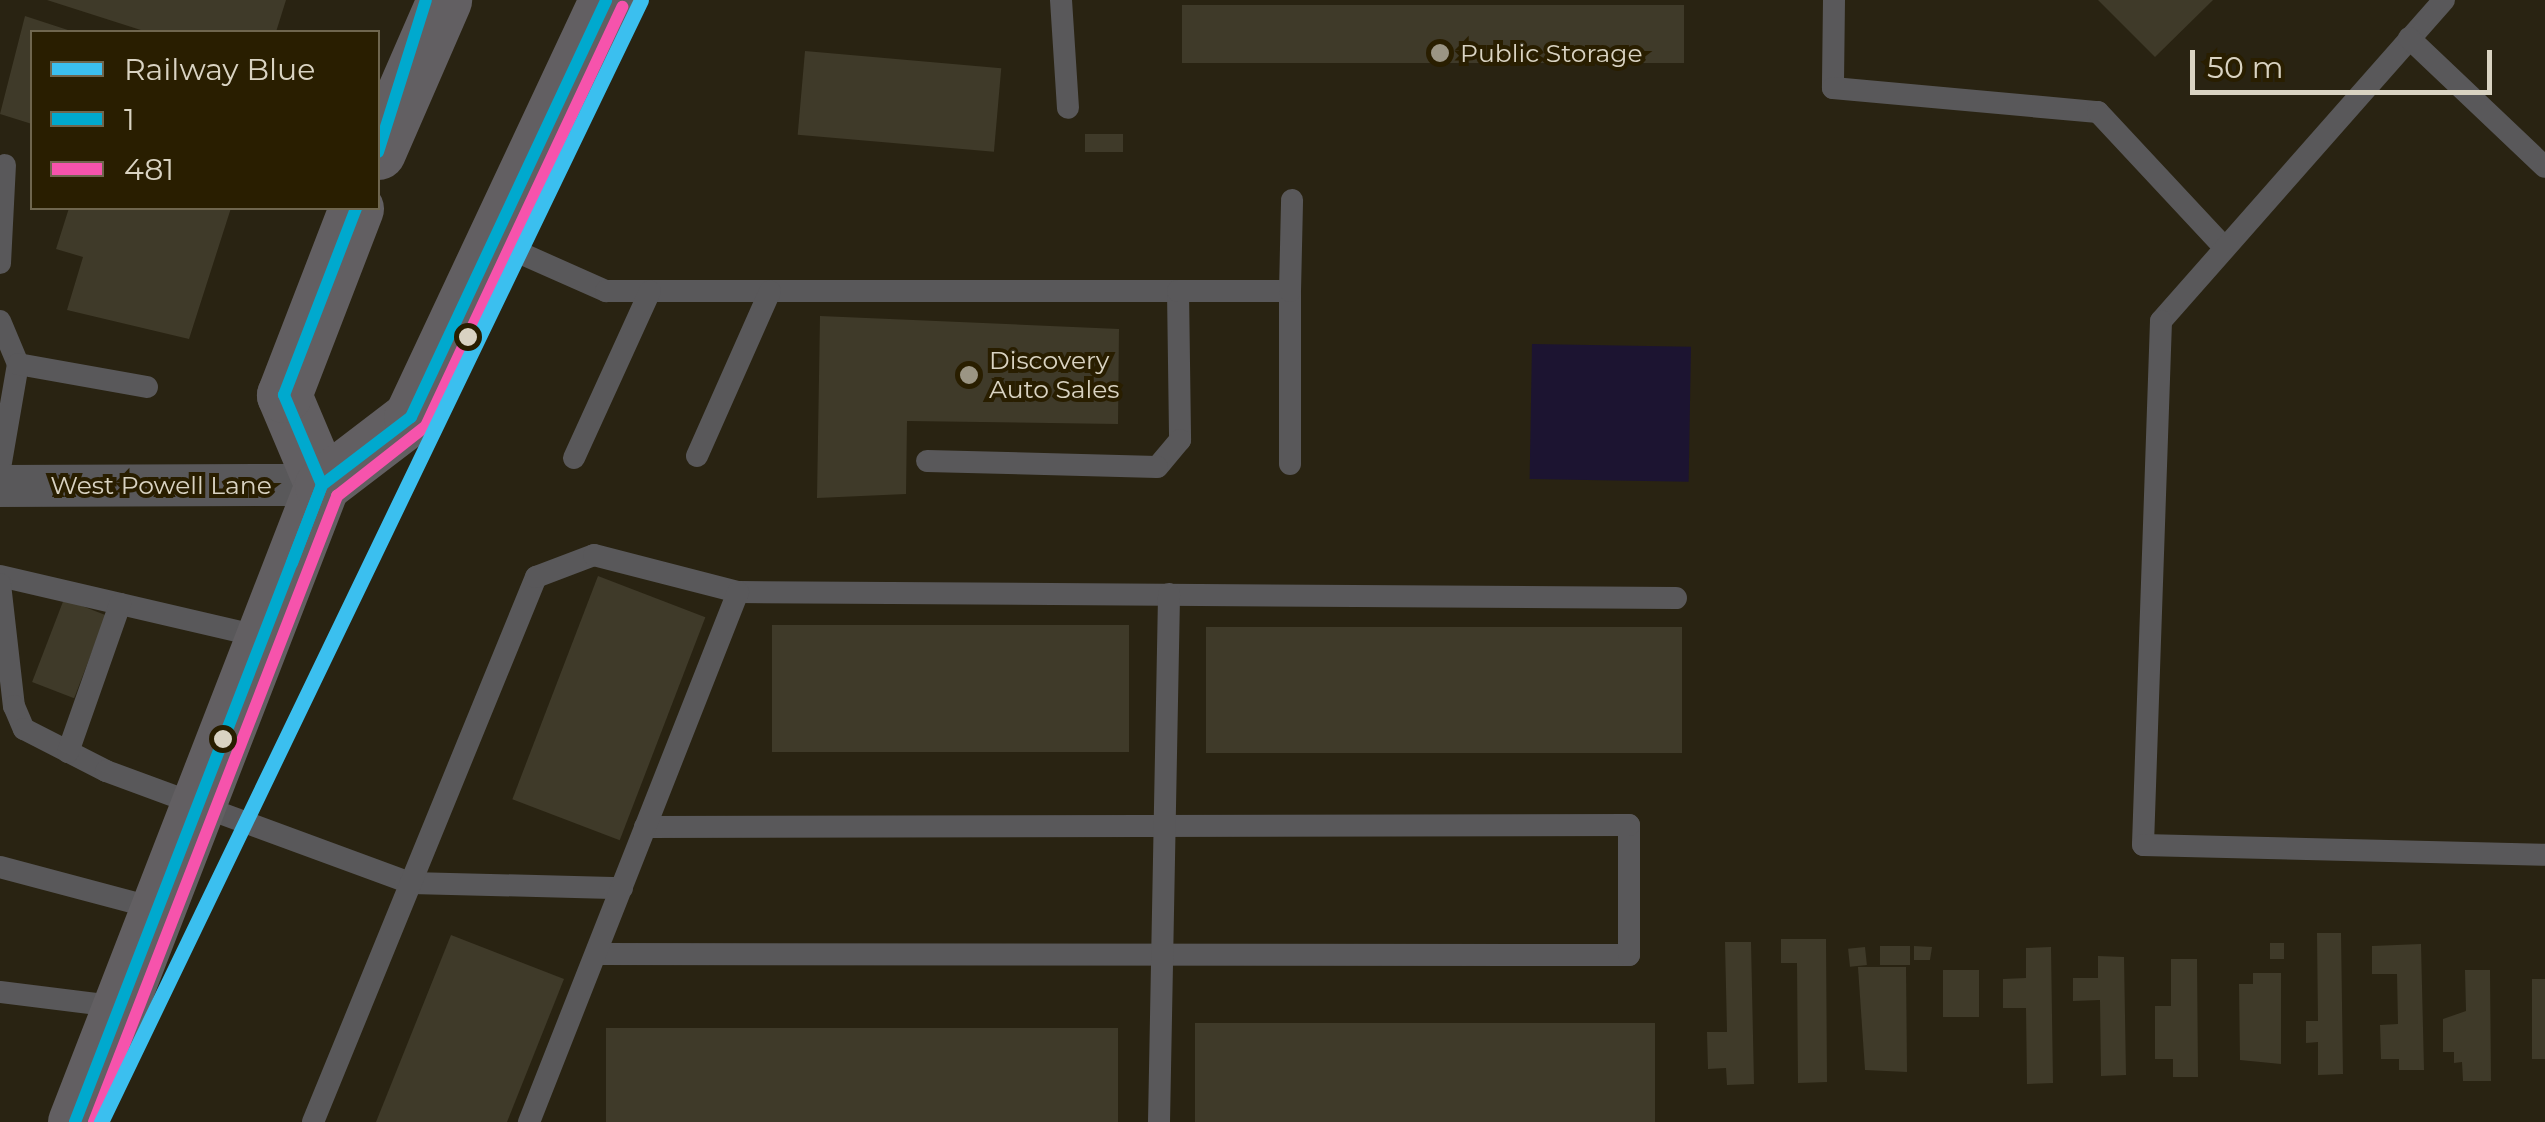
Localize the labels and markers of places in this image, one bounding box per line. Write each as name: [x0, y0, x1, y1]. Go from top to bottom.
place label: Public Storage: [1460, 38, 1642, 68]
marker: Public Storage: [1429, 42, 1451, 64]
unlabelled marker: [458, 327, 478, 347]
place label: Discovery Auto Sales: [989, 346, 1120, 405]
marker: Discovery Auto Sales: [958, 364, 980, 386]
unlabelled marker: [213, 729, 233, 749]

